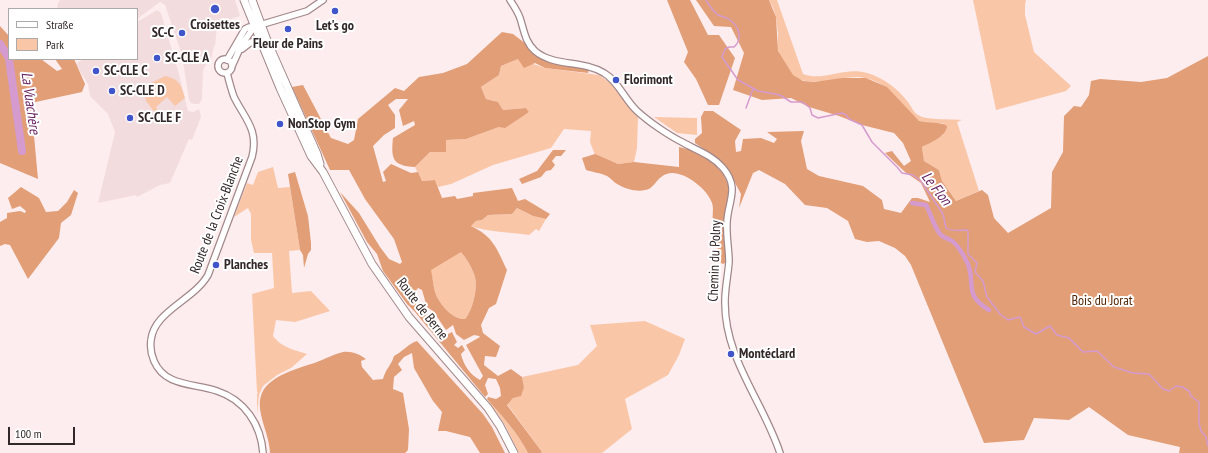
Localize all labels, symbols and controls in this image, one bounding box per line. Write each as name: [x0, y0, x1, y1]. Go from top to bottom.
marker: Croisettes: [209, 3, 221, 15]
marker: Let's go: [330, 6, 340, 16]
legend: [8, 8, 138, 60]
text: Straße: [46, 17, 73, 32]
place label: Croisettes: [190, 17, 240, 33]
place label: Let's go: [316, 18, 354, 34]
marker: Fleur de Pains: [283, 24, 293, 34]
place label: SC-C: [152, 25, 174, 41]
marker: SC-C: [177, 28, 187, 38]
place label: Fleur de Pains: [253, 36, 323, 52]
text: Park: [46, 37, 64, 52]
place label: SC-CLE A: [165, 50, 209, 66]
marker: SC-CLE A: [152, 53, 162, 63]
place label: SC-CLE C: [104, 63, 148, 79]
marker: SC-CLE C: [91, 66, 101, 76]
water label: La Vuachère: [17, 71, 43, 135]
place label: Florimont: [624, 72, 673, 88]
marker: Florimont: [611, 75, 621, 85]
place label: SC-CLE D: [120, 83, 165, 99]
marker: SC-CLE D: [107, 86, 117, 96]
place label: SC-CLE F: [138, 110, 181, 126]
marker: SC-CLE F: [125, 113, 135, 123]
place label: NonStop Gym: [288, 116, 356, 132]
marker: NonStop Gym: [275, 119, 285, 129]
street label: Route de la Croix-Blanche: [187, 154, 247, 276]
water label: Le Flon: [917, 169, 955, 209]
street label: Chemin du Polny: [705, 220, 725, 302]
place label: Planches: [224, 257, 268, 273]
marker: Planches: [211, 260, 221, 270]
street label: Route de Berne: [393, 275, 451, 343]
park label: Bois du Jorat: [1071, 293, 1133, 309]
place label: Montéclard: [739, 346, 795, 362]
marker: Montéclard: [726, 349, 736, 359]
scale bar: [10, 419, 77, 445]
text: 100 m: [15, 426, 42, 441]

